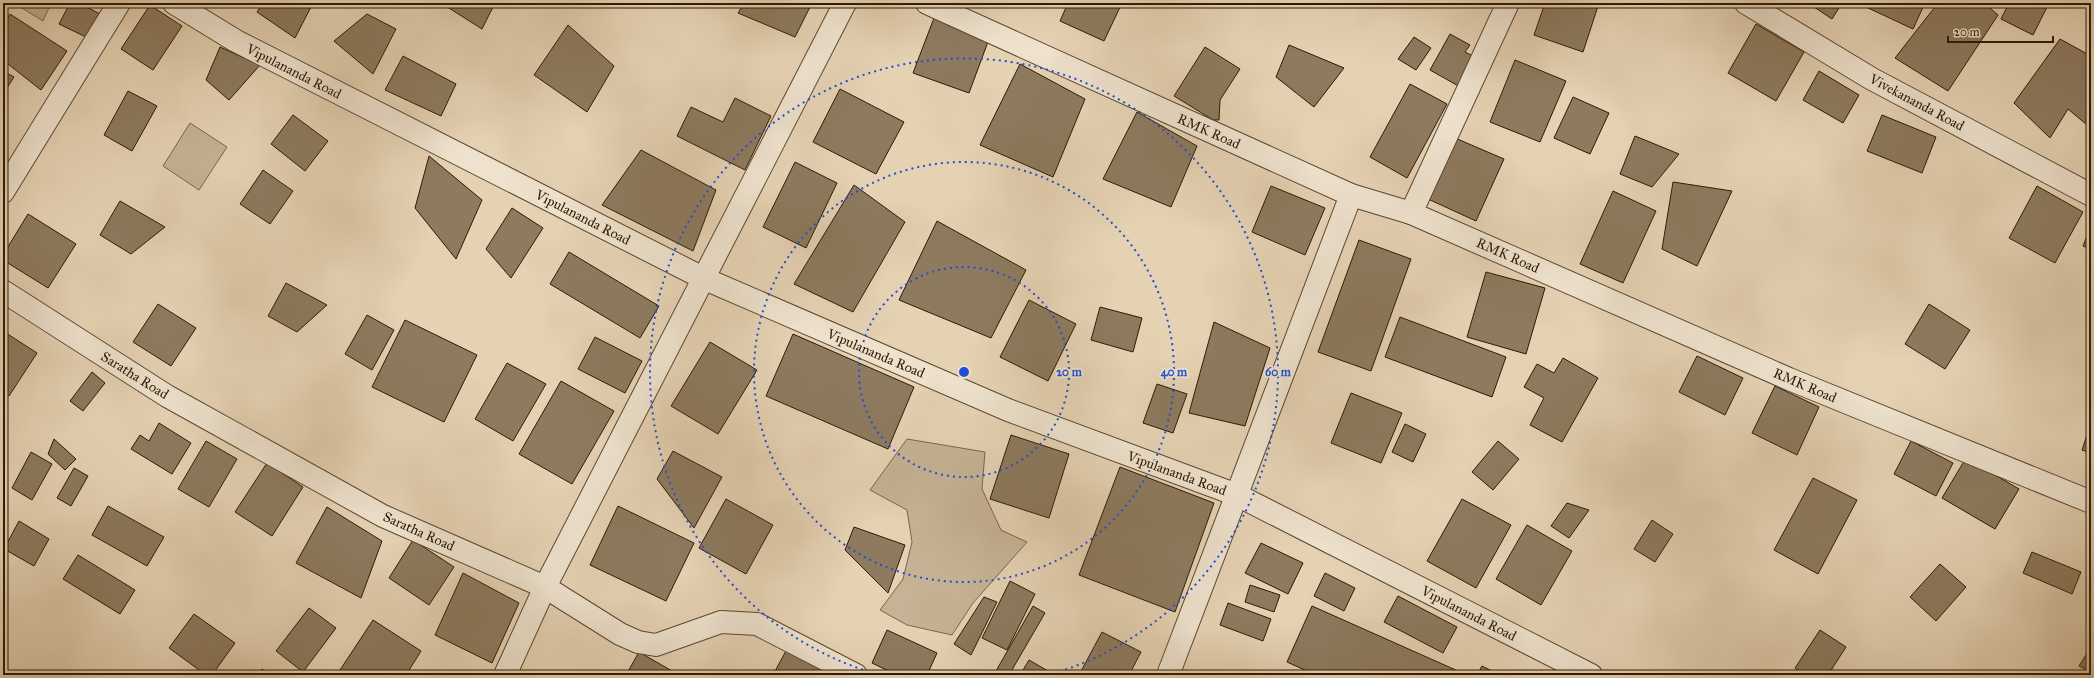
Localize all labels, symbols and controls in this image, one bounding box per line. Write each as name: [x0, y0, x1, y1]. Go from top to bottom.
scale bar: [1948, 18, 2053, 44]
text: 20 m: [1954, 25, 1980, 39]
street label: Vipulananda Road: [242, 40, 344, 103]
street label: Vivekananda Road: [1866, 70, 1967, 135]
street label: RMK Road: [1175, 110, 1243, 153]
street label: Vipulananda Road: [531, 186, 633, 249]
street label: RMK Road: [1474, 234, 1542, 277]
street label: Vipulananda Road: [823, 325, 927, 382]
street label: Saratha Road: [98, 348, 172, 403]
centre of rings: [957, 365, 971, 379]
text: 20 m: [1056, 365, 1083, 379]
text: 40 m: [1161, 365, 1188, 380]
text: 60 m: [1265, 365, 1292, 379]
street label: RMK Road: [1771, 365, 1839, 406]
street label: Vipulananda Road: [1124, 447, 1229, 499]
street label: Saratha Road: [380, 508, 457, 555]
street label: Vipulananda Road: [1417, 582, 1519, 645]

